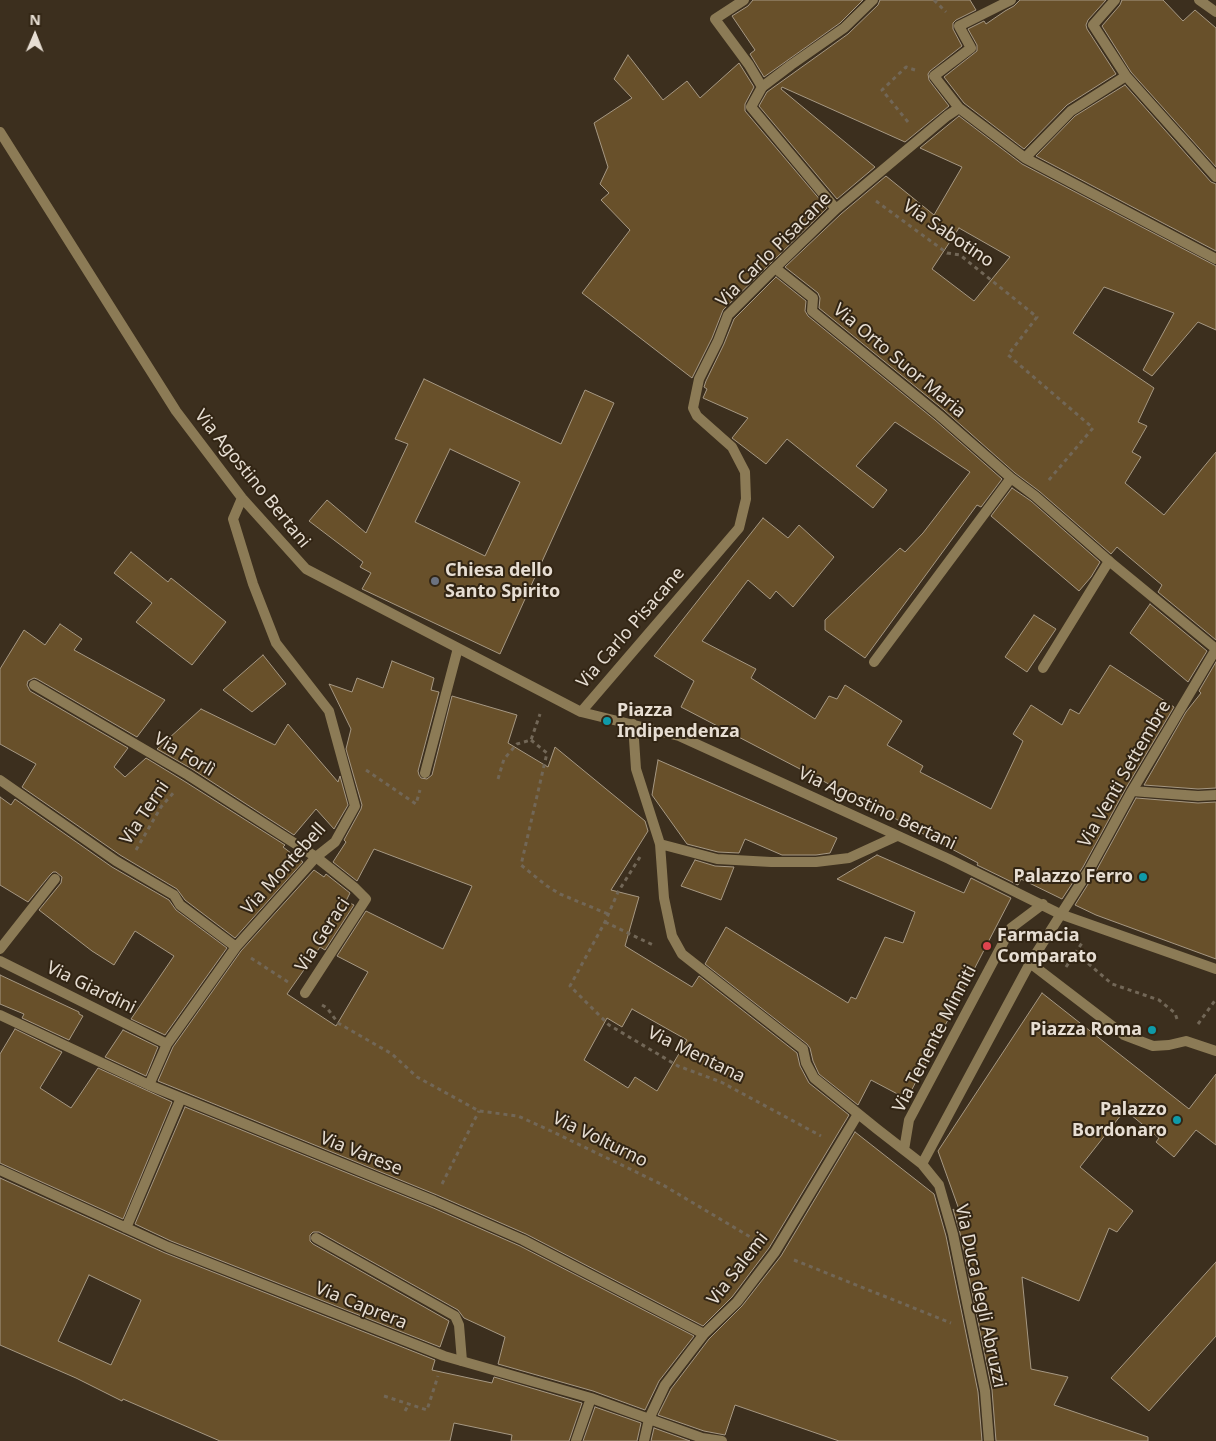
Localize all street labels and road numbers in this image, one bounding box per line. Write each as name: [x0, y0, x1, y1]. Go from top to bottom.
street label: Via Carlo Pisacane: [712, 188, 836, 312]
street label: Via Sabotino: [898, 196, 998, 272]
street label: Via Orto Suor Maria: [828, 299, 970, 423]
street label: Via Agostino Bertani: [190, 405, 314, 553]
street label: Via Carlo Pisacane: [572, 563, 690, 693]
street label: Via Venti Settembre: [1074, 697, 1176, 851]
street label: Via Forlì: [150, 728, 218, 782]
street label: Via Agostino Bertani: [795, 763, 959, 855]
street label: Via Terni: [116, 777, 174, 849]
street label: Via Montebell: [237, 819, 331, 919]
street label: Via Geraci: [291, 894, 355, 976]
street label: Via Giardini: [43, 957, 139, 1019]
street label: Via Tenente Minniti: [889, 962, 981, 1116]
street label: Via Mentana: [644, 1022, 748, 1088]
street label: Via Volturno: [549, 1108, 651, 1172]
street label: Via Varese: [317, 1128, 405, 1180]
street label: Via Duca degli Abruzzi: [950, 1202, 1010, 1390]
street label: Via Salemi: [703, 1228, 773, 1310]
street label: Via Caprera: [312, 1278, 410, 1334]

